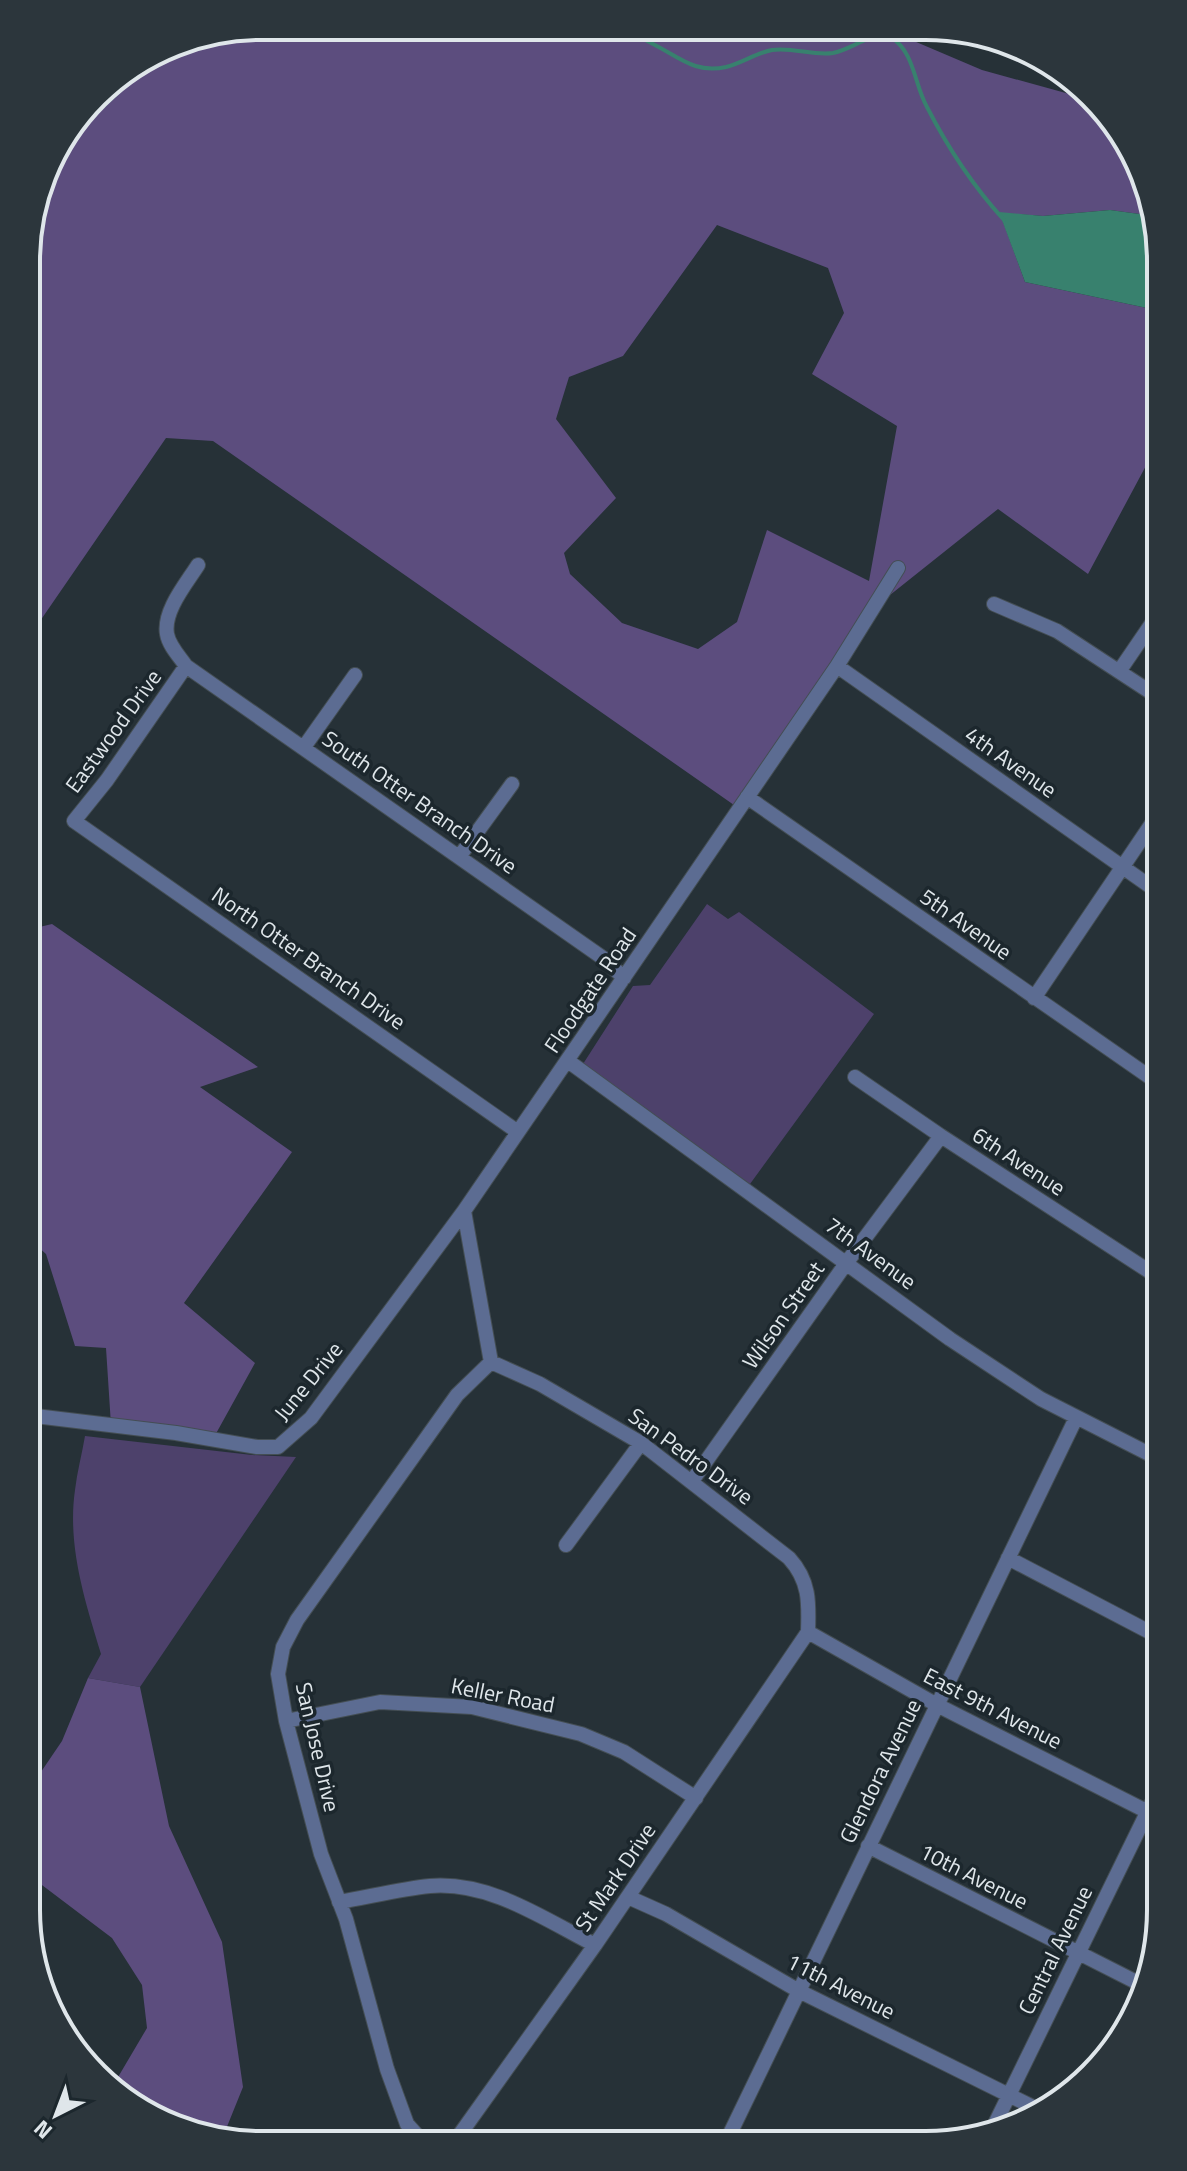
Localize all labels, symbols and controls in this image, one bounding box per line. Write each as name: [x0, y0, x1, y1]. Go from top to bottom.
street label: Eastwood Drive: [56, 662, 170, 800]
street label: 4th Avenue: [958, 718, 1064, 806]
street label: South Otter Branch Drive: [315, 722, 525, 882]
street label: North Otter Branch Drive: [205, 878, 413, 1038]
street label: 5th Avenue: [913, 880, 1019, 968]
street label: Floodgate Road: [535, 920, 645, 1060]
street label: 6th Avenue: [965, 1118, 1073, 1204]
street label: 7th Avenue: [818, 1208, 924, 1298]
street label: Wilson Street: [733, 1254, 833, 1376]
street label: June Drive: [265, 1334, 351, 1428]
street label: San Pedro Drive: [621, 1399, 761, 1513]
street label: East 9th Avenue: [918, 1658, 1068, 1758]
street label: Keller Road: [448, 1668, 558, 1722]
street label: San Jose Drive: [287, 1679, 349, 1815]
street label: Glendora Avenue: [830, 1693, 930, 1849]
street label: St Mark Drive: [566, 1816, 664, 1938]
street label: 10th Avenue: [914, 1834, 1034, 1918]
street label: Central Avenue: [1009, 1880, 1101, 2020]
street label: 11th Avenue: [781, 1944, 901, 2028]
north arrow: [16, 2075, 96, 2155]
text: N: [26, 2112, 60, 2148]

